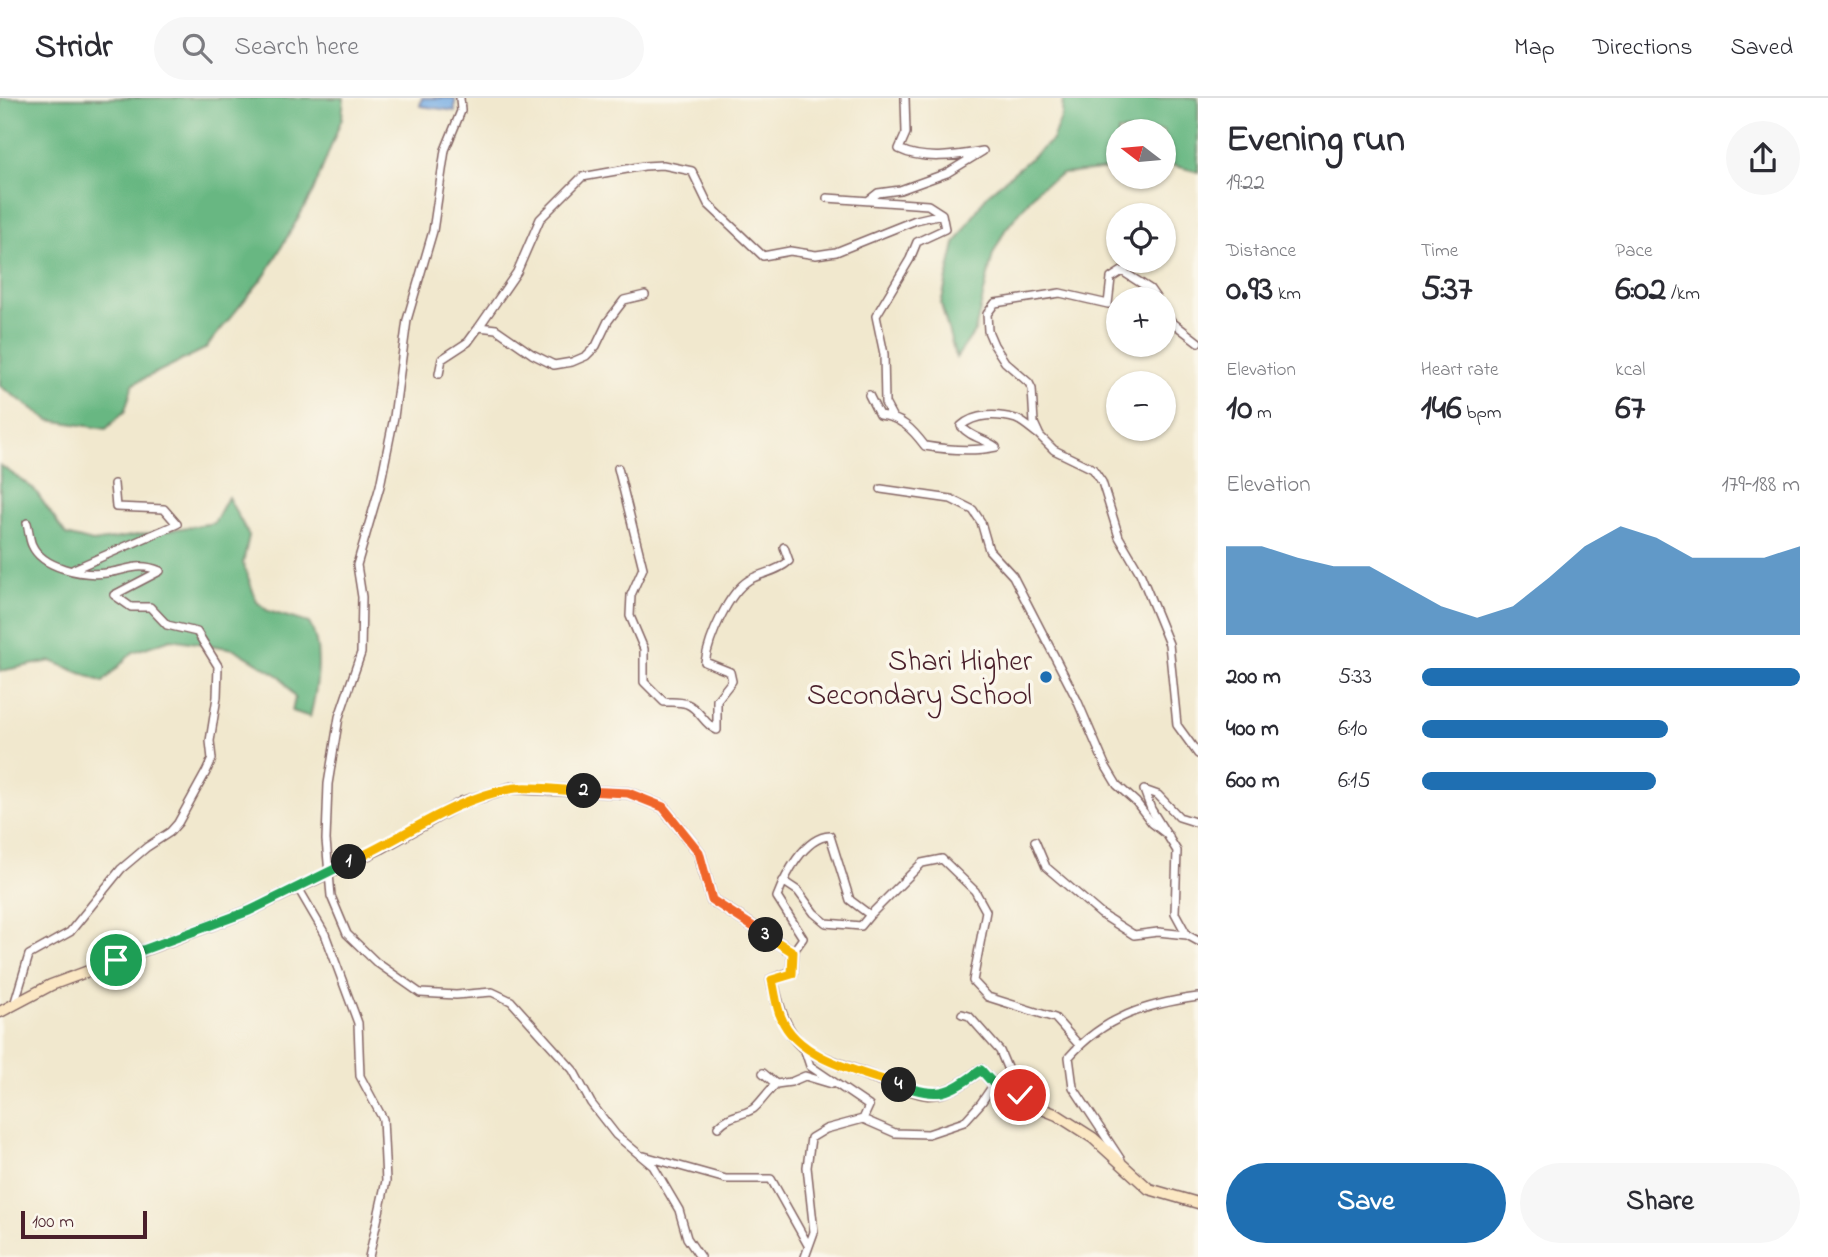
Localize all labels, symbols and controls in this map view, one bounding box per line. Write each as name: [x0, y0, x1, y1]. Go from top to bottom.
search box: [154, 17, 644, 80]
text: Stridr: [35, 24, 112, 72]
icon: search: [178, 29, 216, 67]
text: Search here: [234, 29, 359, 67]
text: Map: [1514, 31, 1555, 66]
text: Directions: [1593, 31, 1692, 66]
text: Saved: [1730, 31, 1793, 66]
text: Evening run: [1226, 113, 1405, 169]
north arrow: [1106, 119, 1176, 189]
map controls: [1106, 119, 1176, 441]
button: share: [1726, 121, 1800, 195]
text: 19:22: [1226, 167, 1265, 200]
button: locate: [1106, 203, 1176, 273]
text: Distance: [1226, 238, 1296, 265]
text: Time: [1421, 238, 1458, 265]
text: Pace: [1615, 238, 1652, 265]
text: 0.93: [1226, 265, 1273, 316]
text: 5:37: [1421, 265, 1473, 316]
text: 6:02: [1615, 265, 1666, 316]
text: km: [1273, 281, 1301, 308]
text: /km: [1666, 281, 1700, 308]
button: +: [1106, 287, 1176, 357]
text: Elevation: [1226, 357, 1296, 384]
text: Heart rate: [1421, 357, 1499, 384]
text: kcal: [1615, 357, 1646, 384]
button: −: [1106, 371, 1176, 441]
text: 10: [1226, 384, 1252, 435]
text: 146: [1421, 384, 1462, 435]
text: 67: [1615, 384, 1645, 435]
text: m: [1252, 400, 1272, 427]
text: bpm: [1462, 400, 1501, 427]
text: Elevation: [1226, 469, 1311, 502]
text: 179–188 m: [1722, 469, 1800, 502]
place label: Shari Higher Secondary School: [807, 641, 1033, 719]
text: 200 m: [1226, 661, 1281, 694]
text: 5:33: [1338, 661, 1372, 694]
marker: Shari Higher Secondary School: [1038, 669, 1054, 685]
text: 400 m: [1226, 713, 1279, 746]
text: 6:10: [1338, 713, 1367, 746]
text: 600 m: [1226, 765, 1280, 798]
text: 6:15: [1338, 765, 1371, 798]
pin: 2: [566, 774, 602, 808]
text: 2: [579, 777, 588, 804]
pin: 1: [332, 844, 366, 880]
text: 1: [345, 848, 352, 875]
pin: 3: [748, 918, 784, 952]
text: 3: [762, 921, 769, 948]
pin: [86, 930, 146, 990]
icon: arrive: [97, 941, 135, 979]
pin: [990, 1065, 1050, 1125]
pin: 4: [881, 1068, 916, 1102]
text: 4: [895, 1071, 902, 1098]
icon: check: [1001, 1076, 1039, 1114]
button: Save: [1226, 1163, 1506, 1243]
button: Share: [1520, 1163, 1800, 1243]
scale bar: [21, 1208, 147, 1240]
text: 100 m: [32, 1209, 74, 1236]

